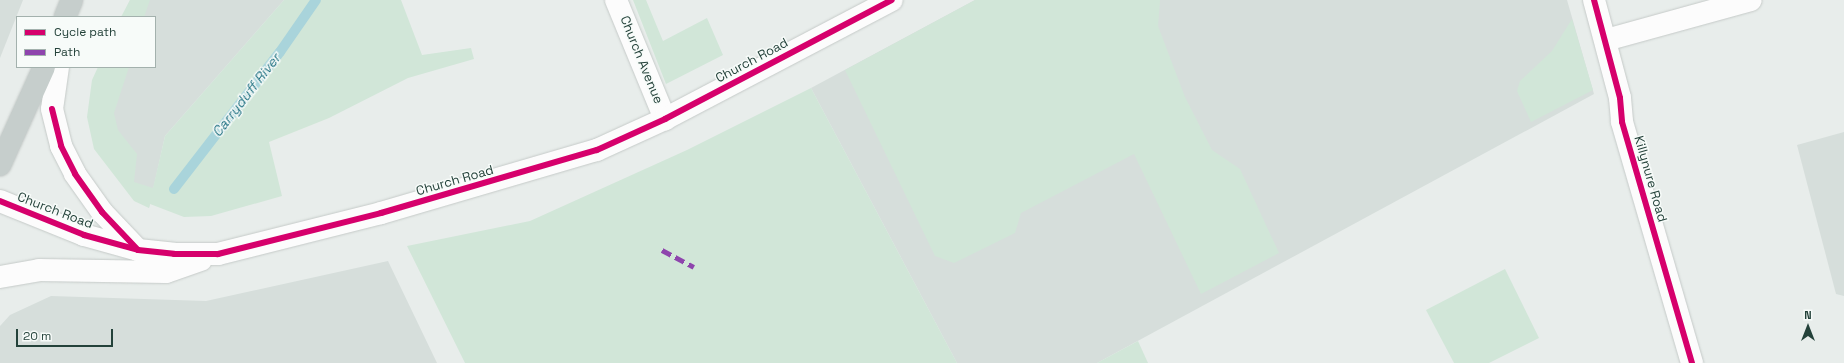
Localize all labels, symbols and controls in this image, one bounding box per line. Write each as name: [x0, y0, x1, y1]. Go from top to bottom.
street label: Church Avenue: [616, 14, 666, 106]
legend: [16, 16, 156, 68]
text: Cycle path: [54, 24, 116, 40]
street label: Church Road: [713, 35, 791, 87]
text: Path: [54, 44, 80, 60]
water label: Carryduff River: [208, 50, 284, 140]
street label: Killynure Road: [1630, 134, 1670, 224]
street label: Church Road: [414, 163, 496, 199]
street label: Church Road: [15, 189, 95, 233]
north arrow: [1788, 307, 1828, 347]
text: N: [1804, 308, 1812, 322]
scale bar: [18, 321, 115, 347]
text: 20 m: [23, 328, 51, 344]

